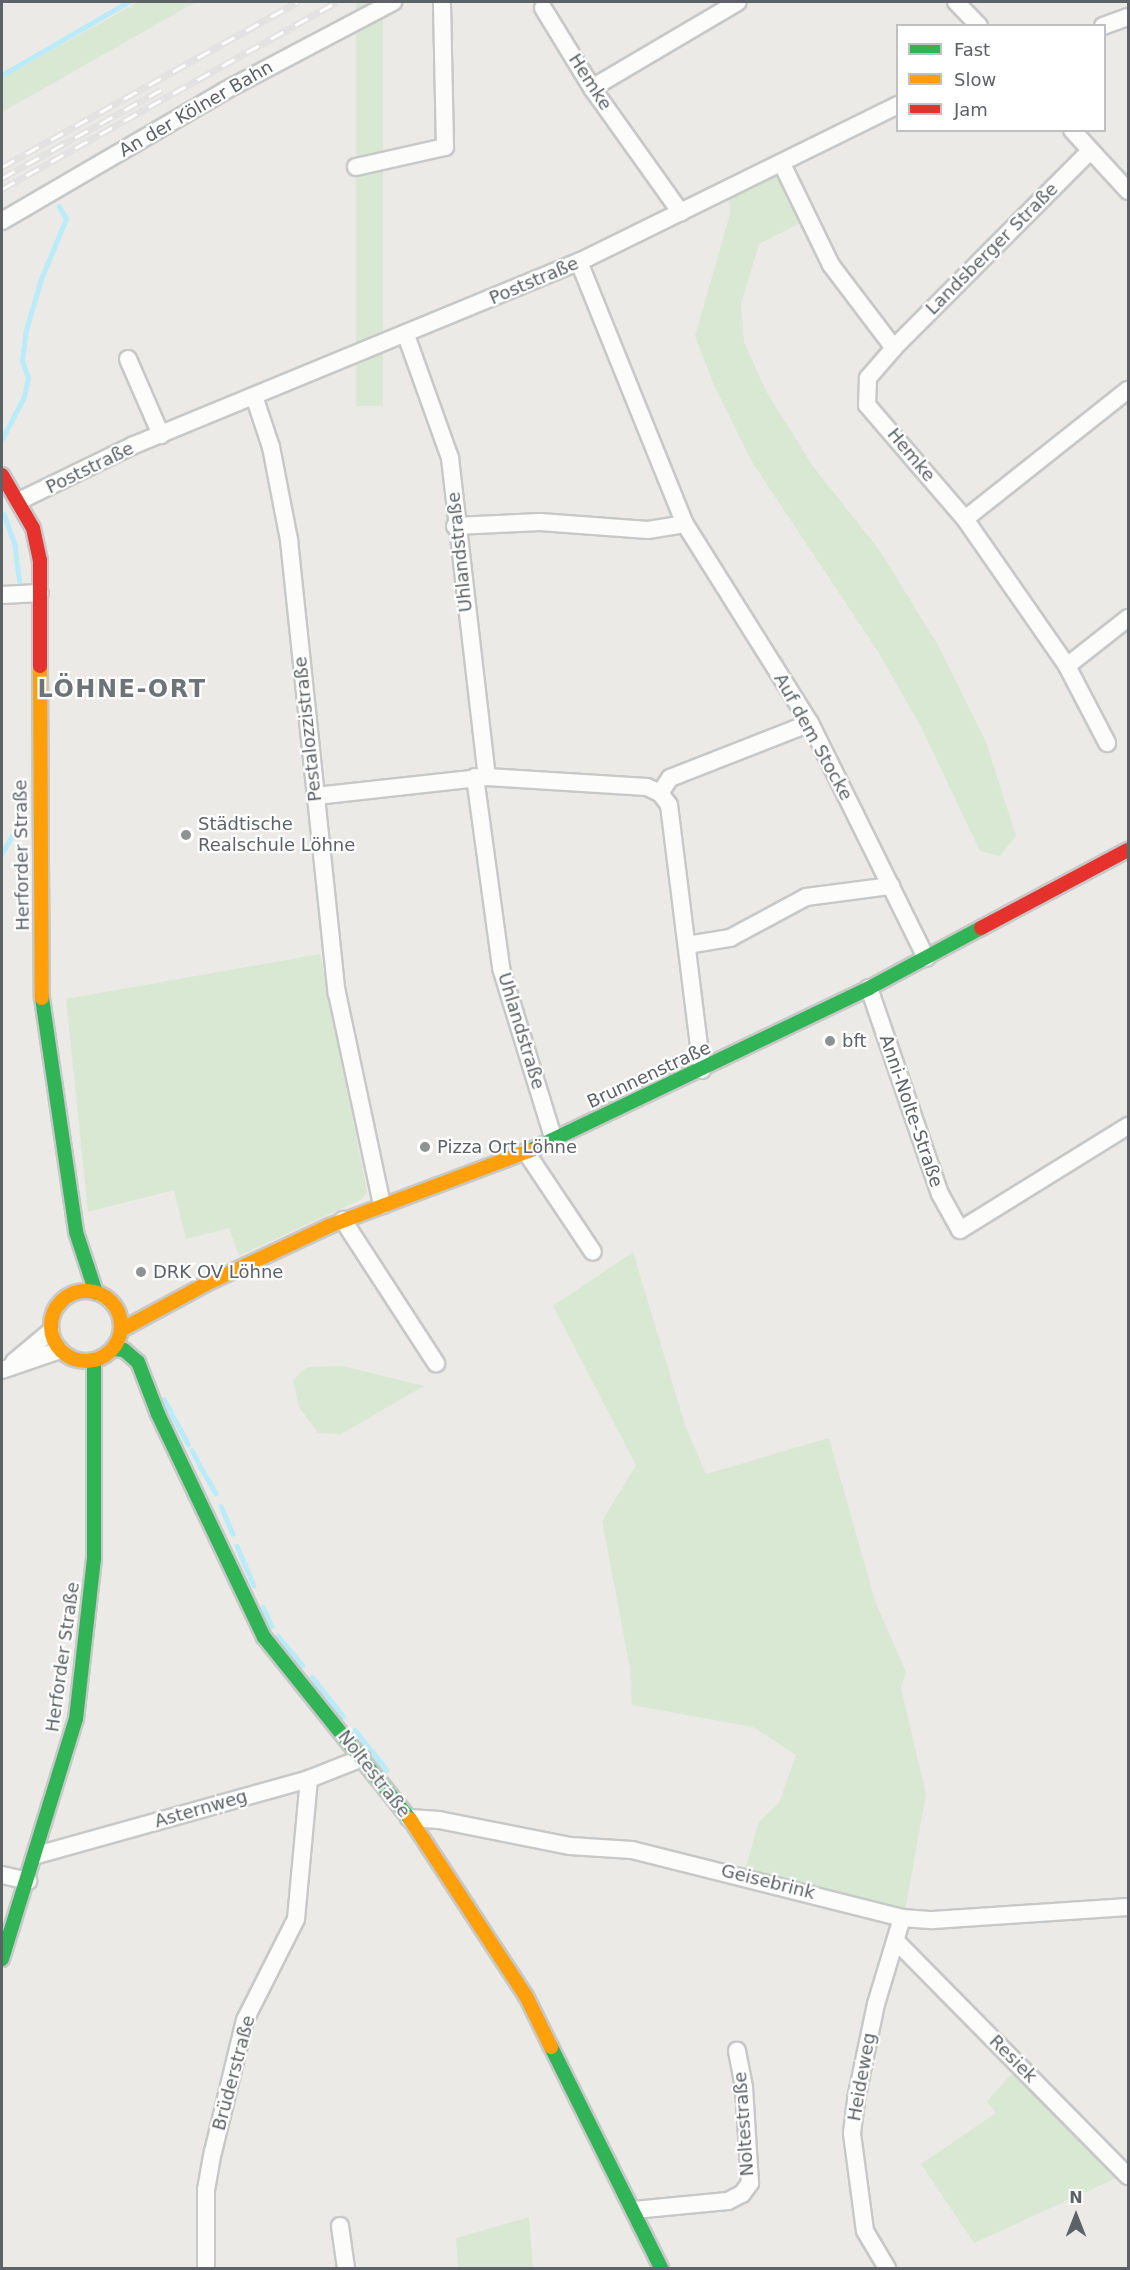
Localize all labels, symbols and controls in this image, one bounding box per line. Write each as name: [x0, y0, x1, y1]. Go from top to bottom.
legend: [896, 24, 1106, 132]
text: Fast: [954, 39, 990, 60]
street label: Hemke: [564, 50, 616, 114]
street label: An der Kölner Bahn: [115, 56, 277, 162]
text: Slow: [954, 69, 996, 90]
text: Jam: [954, 99, 988, 120]
street label: Landsberger Straße: [922, 179, 1062, 319]
street label: Poststraße: [486, 253, 582, 309]
street label: Hemke: [882, 424, 940, 486]
street label: Poststraße: [43, 437, 137, 499]
street label: Uhlandstraße: [443, 491, 477, 613]
street label: Pestalozzistraße: [290, 655, 326, 803]
street label: Auf dem Stocke: [769, 670, 857, 804]
district label: LÖHNE-ORT: [37, 676, 207, 704]
street label: Herforder Straße: [10, 779, 34, 931]
place label: Städtische Realschule Löhne: [198, 814, 355, 856]
marker: Städtische Realschule Löhne: [179, 828, 193, 842]
street label: Uhlandstraße: [493, 970, 549, 1092]
place label: bft: [842, 1030, 867, 1052]
street label: Anni-Nolte-Straße: [875, 1032, 947, 1190]
marker: bft: [823, 1034, 837, 1048]
street label: Brunnenstraße: [584, 1037, 714, 1113]
place label: Pizza Ort Löhne: [437, 1136, 577, 1158]
marker: Pizza Ort Löhne: [418, 1140, 432, 1154]
place label: DRK OV Löhne: [153, 1261, 283, 1283]
marker: DRK OV Löhne: [134, 1265, 148, 1279]
street label: Herforder Straße: [42, 1581, 84, 1733]
street label: Noltestraße: [333, 1726, 415, 1822]
street label: Asternweg: [152, 1785, 250, 1833]
street label: Geisebrink: [719, 1860, 817, 1904]
street label: Brüderstraße: [208, 2013, 260, 2133]
street label: Heideweg: [844, 2031, 880, 2123]
street label: Resiek: [985, 2031, 1041, 2087]
street label: Noltestraße: [730, 2071, 758, 2177]
north arrow: [1046, 2186, 1106, 2246]
text: N: [1069, 2188, 1083, 2207]

